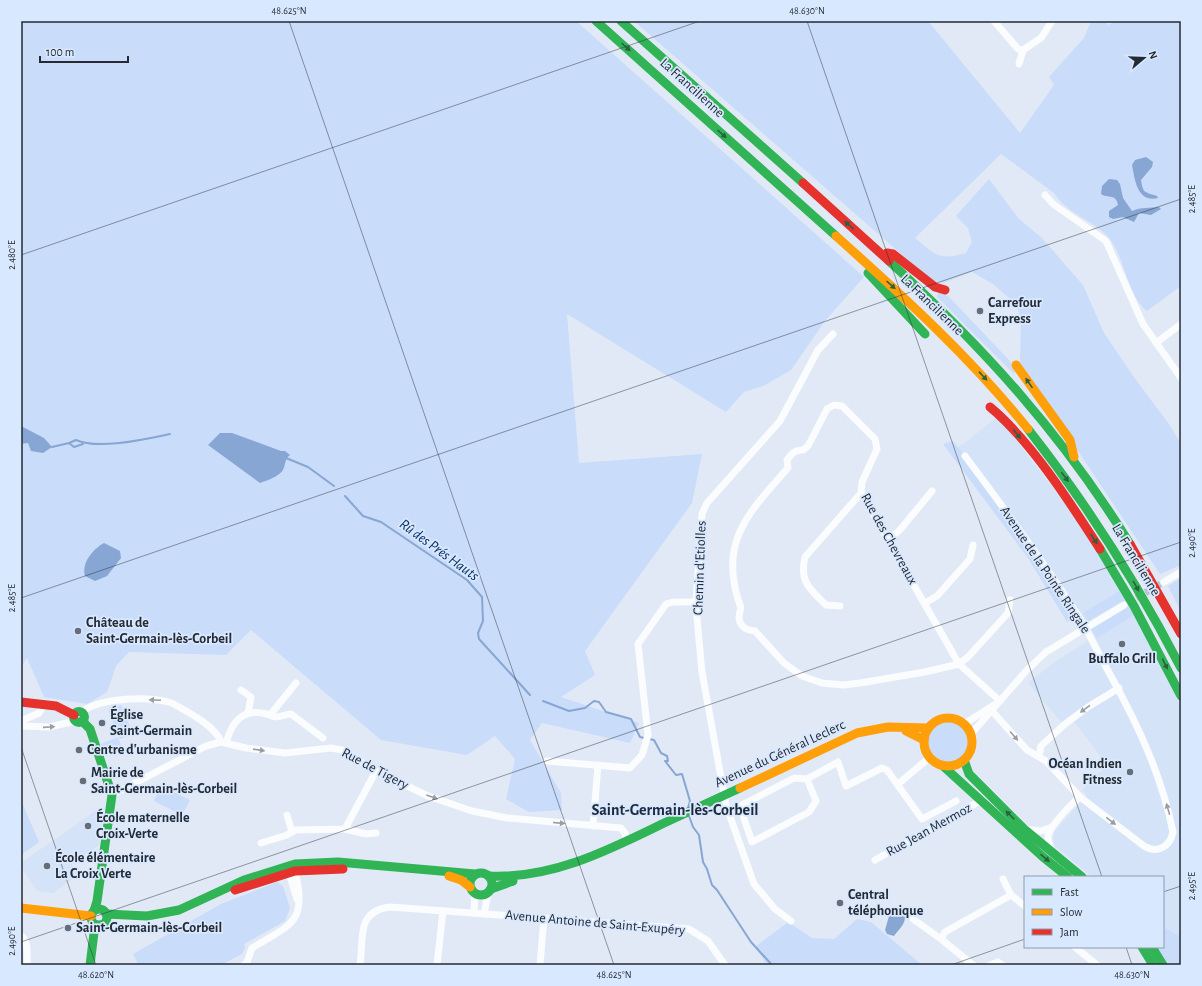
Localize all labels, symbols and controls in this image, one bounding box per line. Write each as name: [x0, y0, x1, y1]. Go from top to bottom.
text: 48.625°N: [271, 6, 307, 16]
text: 48.630°N: [789, 6, 825, 16]
scale bar: [40, 38, 128, 64]
north arrow: [1124, 38, 1164, 78]
one-way arrow: [621, 42, 630, 51]
text: 100 m: [46, 46, 74, 58]
text: N: [1147, 49, 1159, 60]
street label: La Francilienne: [657, 56, 727, 120]
one-way arrow: [717, 129, 727, 139]
text: 2.485°E: [1187, 185, 1197, 213]
one-way arrow: [844, 220, 854, 229]
text: 2.480°E: [7, 240, 17, 270]
street label: La Francilienne: [898, 272, 966, 338]
one-way arrow: [885, 280, 896, 289]
place label: Carrefour Express: [988, 296, 1042, 326]
marker: Carrefour Express: [975, 306, 985, 316]
one-way arrow: [978, 371, 988, 381]
one-way arrow: [1025, 378, 1033, 388]
one-way arrow: [1013, 429, 1022, 440]
one-way arrow: [1060, 472, 1069, 483]
street label: Rue des Chevreaux: [858, 491, 920, 587]
street label: Avenue de la Pointe Ringale: [997, 504, 1093, 636]
water label: Rû des Prés Hauts: [397, 516, 482, 584]
street label: Chemin d'Etiolles: [691, 521, 709, 615]
street label: La Francilienne: [1109, 522, 1163, 598]
text: 2.490°E: [1187, 528, 1197, 558]
one-way arrow: [1090, 534, 1098, 544]
one-way arrow: [1133, 580, 1140, 592]
text: 2.485°E: [7, 584, 17, 612]
place label: Château de Saint-Germain-lès-Corbeil: [86, 616, 232, 646]
marker: Château de Saint-Germain-lès-Corbeil: [73, 626, 83, 636]
marker: Buffalo Grill: [1117, 639, 1127, 649]
place label: Buffalo Grill: [1088, 652, 1156, 666]
one-way arrow: [1162, 659, 1169, 670]
one-way arrow: [149, 697, 161, 704]
place label: Église Saint-Germain: [110, 705, 192, 738]
one-way arrow: [1080, 705, 1091, 713]
street label: Avenue du Général Leclerc: [713, 717, 848, 790]
marker: Église Saint-Germain: [97, 718, 107, 728]
one-way arrow: [43, 723, 55, 730]
one-way arrow: [1009, 731, 1019, 741]
place label: Centre d'urbanisme: [87, 743, 197, 757]
marker: Centre d'urbanisme: [74, 745, 84, 755]
street label: Rue de Tigery: [339, 746, 411, 792]
one-way arrow: [253, 747, 265, 753]
place label: Océan Indien Fitness: [1048, 757, 1122, 787]
place label: Mairie de Saint-Germain-lès-Corbeil: [91, 766, 237, 796]
marker: Océan Indien Fitness: [1125, 767, 1135, 777]
marker: Mairie de Saint-Germain-lès-Corbeil: [78, 776, 88, 786]
one-way arrow: [426, 795, 438, 801]
street label: Rue Jean Mermoz: [884, 801, 974, 859]
district label: Saint-Germain-lès-Corbeil: [591, 802, 759, 818]
one-way arrow: [1165, 803, 1171, 815]
place label: École maternelle Croix-Verte: [96, 808, 190, 841]
one-way arrow: [1005, 810, 1015, 820]
one-way arrow: [1105, 817, 1116, 825]
one-way arrow: [553, 819, 565, 826]
marker: École maternelle Croix-Verte: [83, 821, 93, 831]
place label: École élémentaire La Croix Verte: [55, 848, 156, 881]
one-way arrow: [1039, 854, 1050, 863]
marker: École élémentaire La Croix Verte: [42, 861, 52, 871]
text: 2.495°E: [1187, 872, 1197, 900]
legend: [1024, 876, 1164, 948]
text: Fast: [1060, 886, 1079, 898]
place label: Central téléphonique: [848, 888, 924, 918]
marker: Central téléphonique: [835, 898, 845, 908]
text: Slow: [1060, 906, 1082, 918]
street label: Avenue Antoine de Saint-Exupéry: [504, 908, 686, 938]
place label: Saint-Germain-lès-Corbeil: [76, 921, 222, 935]
marker: Saint-Germain-lès-Corbeil: [63, 923, 73, 933]
text: 2.490°E: [7, 926, 17, 956]
text: Jam: [1060, 926, 1079, 938]
text: 48.620°N: [78, 970, 114, 980]
text: 48.625°N: [596, 970, 632, 980]
text: 48.630°N: [1114, 970, 1150, 980]

